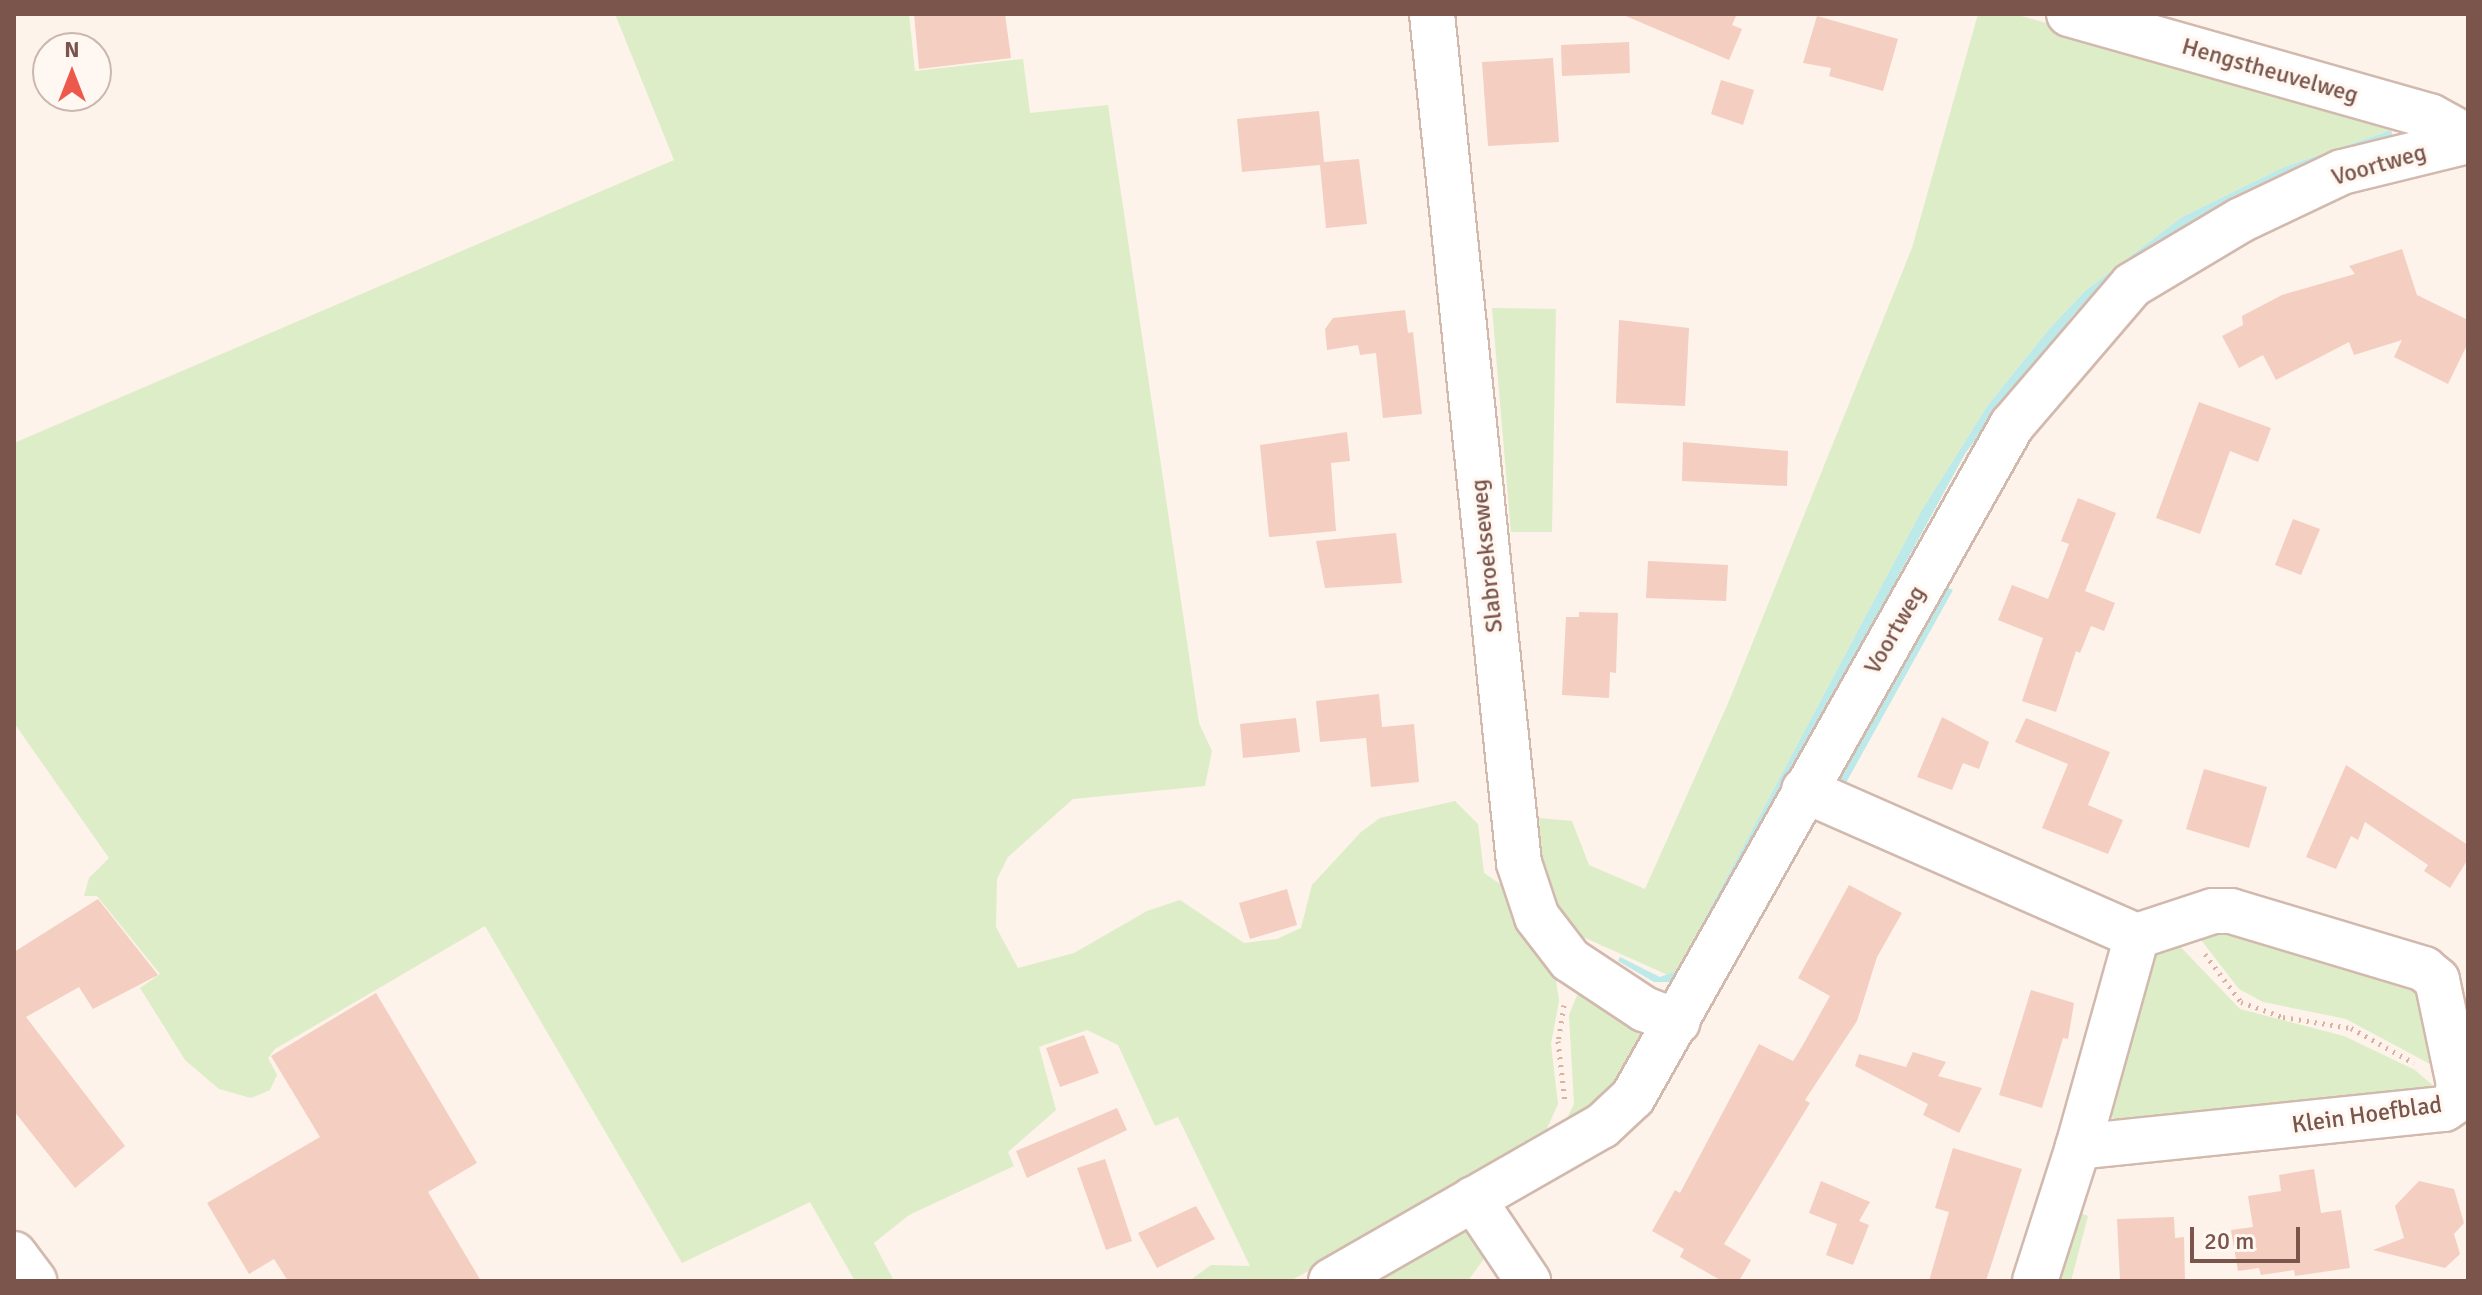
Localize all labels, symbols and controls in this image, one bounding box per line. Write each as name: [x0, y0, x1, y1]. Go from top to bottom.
north arrow: [32, 32, 112, 112]
street label: Hengstheuvelweg: [2178, 32, 2362, 110]
text: N: [64, 36, 80, 63]
street label: Voortweg: [2328, 138, 2430, 192]
street label: Slabroekseweg: [1465, 478, 1509, 634]
street label: Voortweg: [1858, 581, 1932, 679]
street label: Klein Hoefblad: [2290, 1090, 2444, 1140]
scale bar: [2194, 1211, 2304, 1261]
text: 20 m: [2204, 1226, 2254, 1256]

